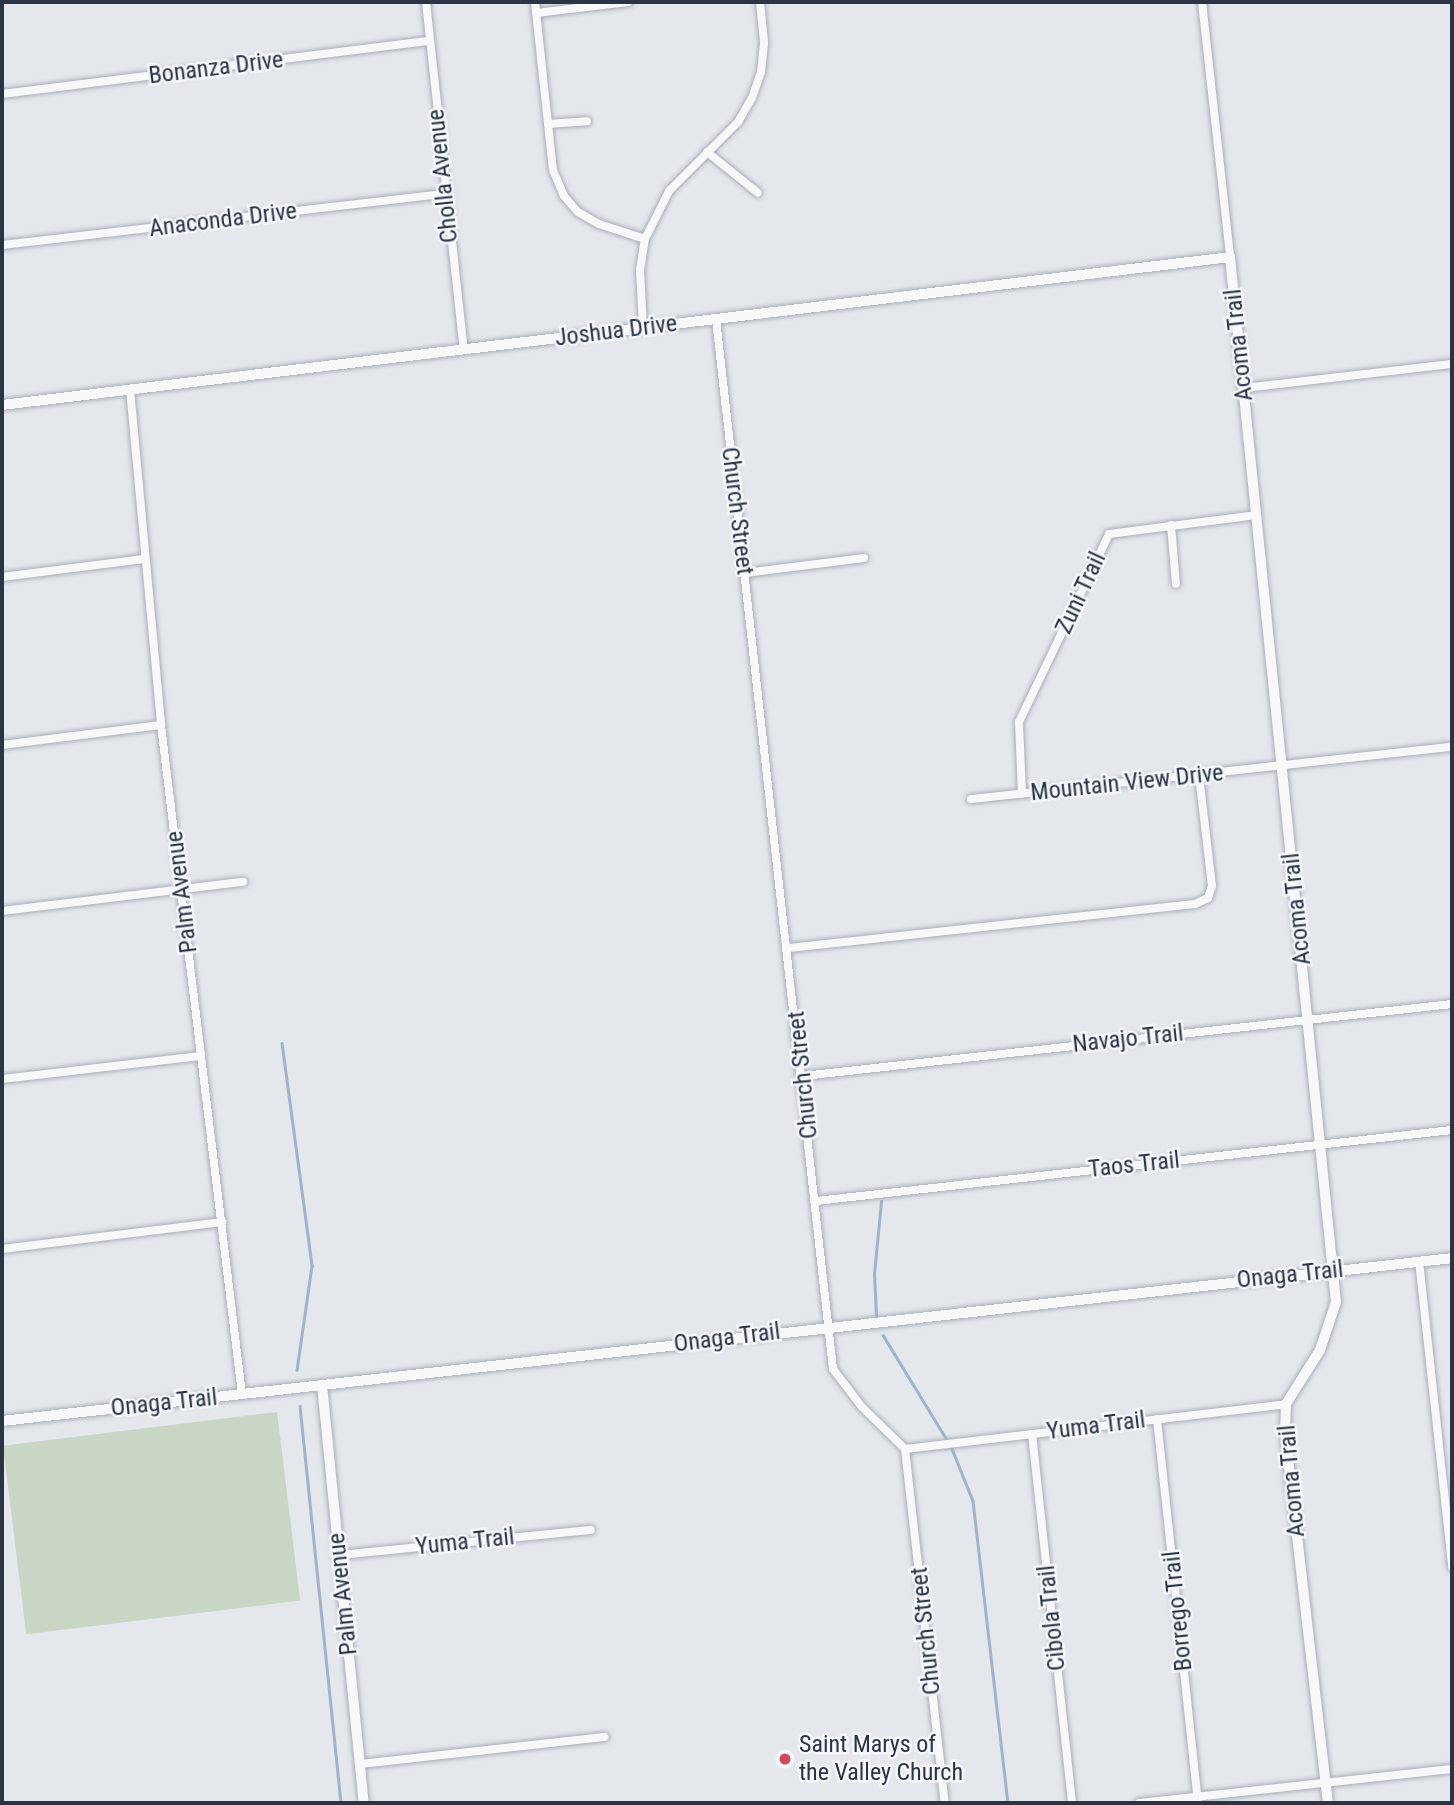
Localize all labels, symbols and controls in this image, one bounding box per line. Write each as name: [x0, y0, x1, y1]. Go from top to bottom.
street label: Bonanza Drive: [147, 45, 285, 91]
street label: Cholla Avenue: [422, 108, 464, 244]
street label: Anaconda Drive: [148, 197, 298, 243]
street label: Acoma Trail: [1219, 287, 1259, 403]
street label: Joshua Drive: [553, 309, 679, 353]
street label: Church Street: [715, 446, 759, 576]
street label: Zuni Trail: [1049, 547, 1113, 639]
street label: Mountain View Drive: [1029, 759, 1225, 807]
street label: Palm Avenue: [160, 829, 204, 955]
street label: Acoma Trail: [1277, 851, 1317, 967]
street label: Church Street: [782, 1010, 824, 1140]
street label: Navajo Trail: [1071, 1019, 1185, 1059]
street label: Taos Trail: [1087, 1146, 1181, 1184]
street label: Onaga Trail: [1235, 1255, 1345, 1295]
street label: Onaga Trail: [672, 1317, 782, 1359]
street label: Onaga Trail: [109, 1383, 219, 1423]
street label: Yuma Trail: [1045, 1406, 1147, 1446]
street label: Acoma Trail: [1273, 1423, 1311, 1539]
street label: Yuma Trail: [414, 1522, 516, 1562]
street label: Palm Avenue: [322, 1531, 364, 1657]
street label: Borrego Trail: [1157, 1549, 1199, 1673]
street label: Cibola Trail: [1032, 1564, 1072, 1672]
street label: Church Street: [905, 1566, 947, 1696]
place label: Saint Marys of the Valley Church: [799, 1731, 963, 1787]
marker: Saint Marys of the Valley Church: [777, 1751, 793, 1767]

